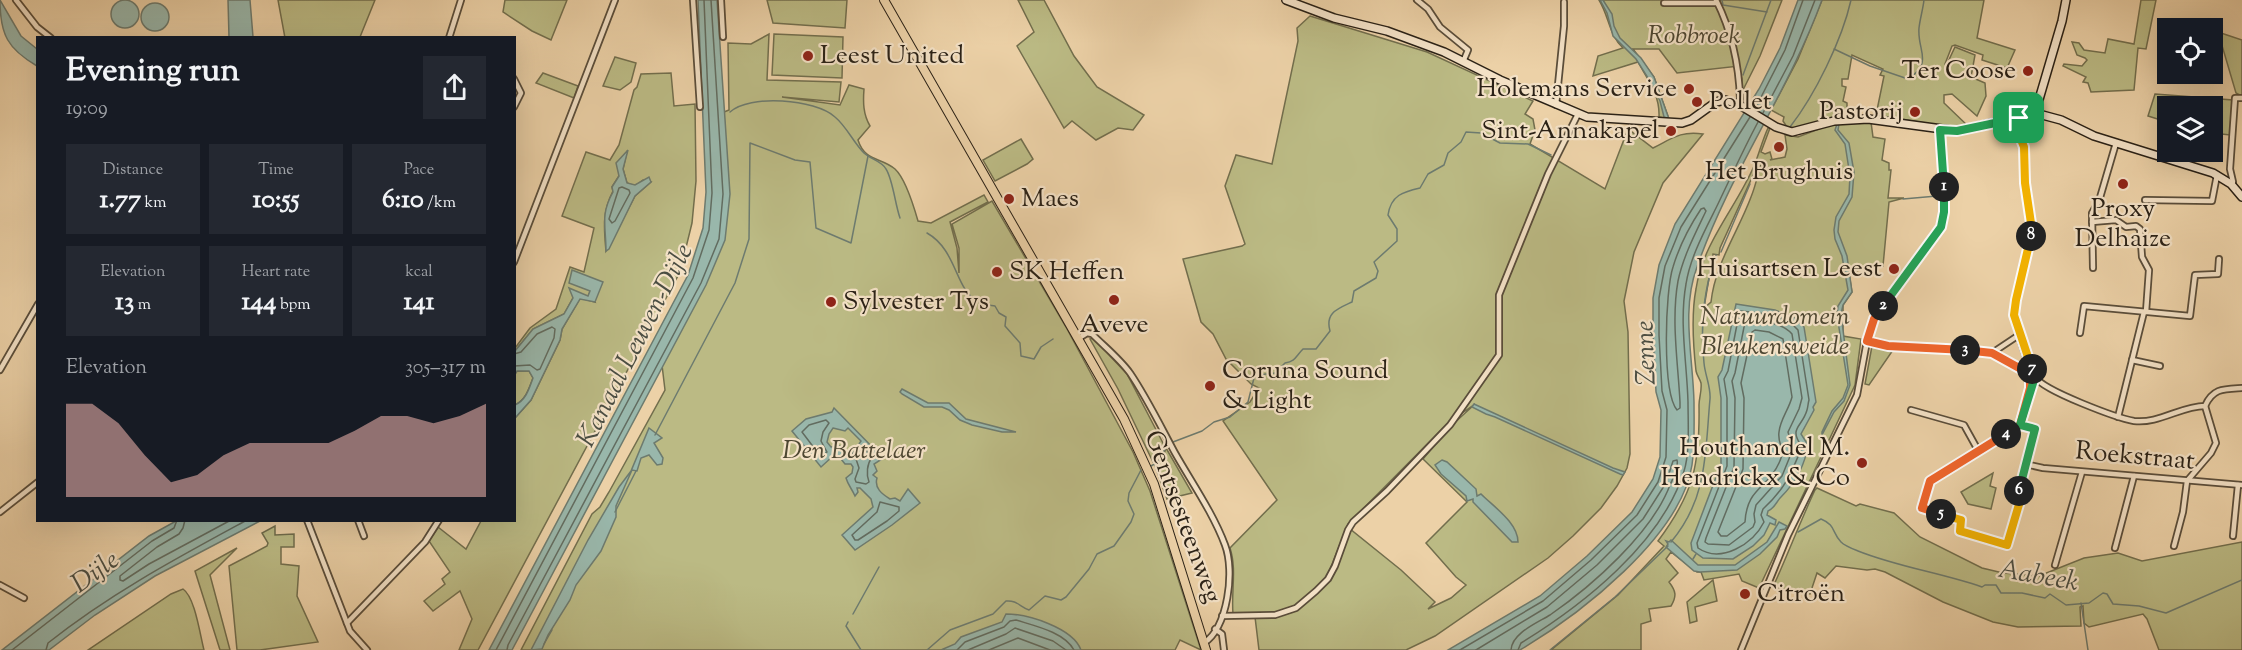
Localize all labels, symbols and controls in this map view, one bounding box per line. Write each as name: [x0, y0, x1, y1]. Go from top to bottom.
park label: Robbroek: [1648, 18, 1741, 55]
map controls: [2157, 18, 2223, 162]
button: locate: [2157, 18, 2223, 84]
place label: Leest United: [820, 38, 964, 75]
text: Evening run: [66, 48, 240, 96]
marker: Leest United: [801, 49, 815, 63]
place label: Ter Coose: [1902, 53, 2016, 90]
button: share: [423, 56, 486, 119]
marker: Ter Coose: [2021, 64, 2035, 78]
place label: Holemans Service: [1477, 71, 1677, 108]
marker: Holemans Service: [1682, 82, 1696, 96]
place label: Pollet: [1709, 84, 1772, 121]
pin: [1993, 92, 2044, 143]
place label: Pastorij: [1819, 94, 1903, 131]
text: 19:09: [66, 95, 108, 124]
marker: Pollet: [1690, 95, 1704, 109]
button: layers: [2157, 96, 2223, 162]
icon: arrive: [2002, 101, 2035, 134]
marker: Pastorij: [1908, 105, 1922, 119]
place label: Sint-Annakapel: [1481, 113, 1659, 150]
marker: Sint-Annakapel: [1664, 124, 1678, 138]
marker: Het Brughuis: [1772, 140, 1786, 154]
place label: Het Brughuis: [1705, 154, 1853, 191]
text: Distance: [103, 159, 163, 182]
text: Time: [258, 159, 294, 182]
text: Pace: [404, 159, 434, 182]
pin: 1: [1929, 172, 1959, 202]
text: 1: [1941, 175, 1947, 198]
marker: Proxy Delhaize: [2116, 177, 2130, 191]
place label: Maes: [1021, 181, 1079, 218]
text: 1.77: [100, 182, 141, 219]
text: 10:55: [253, 182, 299, 219]
text: 6:10: [382, 182, 424, 219]
place label: Proxy Delhaize: [2075, 191, 2171, 258]
text: km: [141, 192, 166, 215]
text: /km: [424, 192, 456, 215]
marker: Maes: [1002, 192, 1016, 206]
pin: 8: [2016, 221, 2046, 251]
text: 8: [2027, 224, 2035, 247]
water label: Kanaal Leuven-Dijle: [568, 237, 704, 455]
place label: Huisartsen Leest: [1696, 251, 1882, 288]
place label: SK Heffen: [1009, 254, 1124, 291]
text: Elevation: [101, 261, 165, 284]
text: Heart rate: [242, 261, 310, 284]
text: kcal: [405, 261, 433, 284]
marker: Huisartsen Leest: [1887, 262, 1901, 276]
marker: SK Heffen: [990, 265, 1004, 279]
text: 13: [115, 284, 134, 321]
text: 144: [241, 284, 276, 321]
text: 141: [404, 284, 434, 321]
place label: Sylvester Tys: [843, 284, 989, 321]
pin: 2: [1868, 291, 1898, 321]
marker: Aveve: [1107, 293, 1121, 307]
text: m: [134, 294, 151, 317]
text: bpm: [276, 294, 311, 317]
text: 2: [1879, 294, 1887, 317]
marker: Sylvester Tys: [824, 295, 838, 309]
park label: Natuurdomein Bleukensweide: [1700, 299, 1850, 366]
place label: Aveve: [1079, 307, 1149, 344]
water label: Zenne: [1626, 320, 1668, 386]
pin: 3: [1950, 335, 1980, 365]
text: 3: [1962, 338, 1968, 361]
place label: Coruna Sound & Light: [1222, 353, 1389, 420]
text: Elevation: [66, 354, 147, 383]
text: 305–317 m: [405, 354, 486, 383]
pin: 7: [2017, 354, 2047, 384]
text: 7: [2028, 357, 2036, 380]
marker: Coruna Sound & Light: [1203, 379, 1217, 393]
pin: 4: [1991, 419, 2021, 449]
text: 4: [2002, 422, 2010, 445]
street label: Gentsesteenweg: [1134, 426, 1230, 608]
place label: Houthandel M. Hendrickx & Co: [1661, 430, 1850, 497]
park label: Den Battelaer: [782, 433, 926, 470]
street label: Roekstraat: [2074, 433, 2196, 481]
marker: Houthandel M. Hendrickx & Co: [1855, 456, 1869, 470]
pin: 6: [2004, 476, 2034, 506]
text: 6: [2015, 479, 2023, 502]
pin: 5: [1926, 499, 1956, 529]
text: 5: [1938, 502, 1944, 525]
water label: Dijle: [64, 542, 128, 604]
water label: Aabeek: [1995, 551, 2081, 603]
place label: Citroën: [1757, 576, 1845, 613]
marker: Citroën: [1738, 587, 1752, 601]

